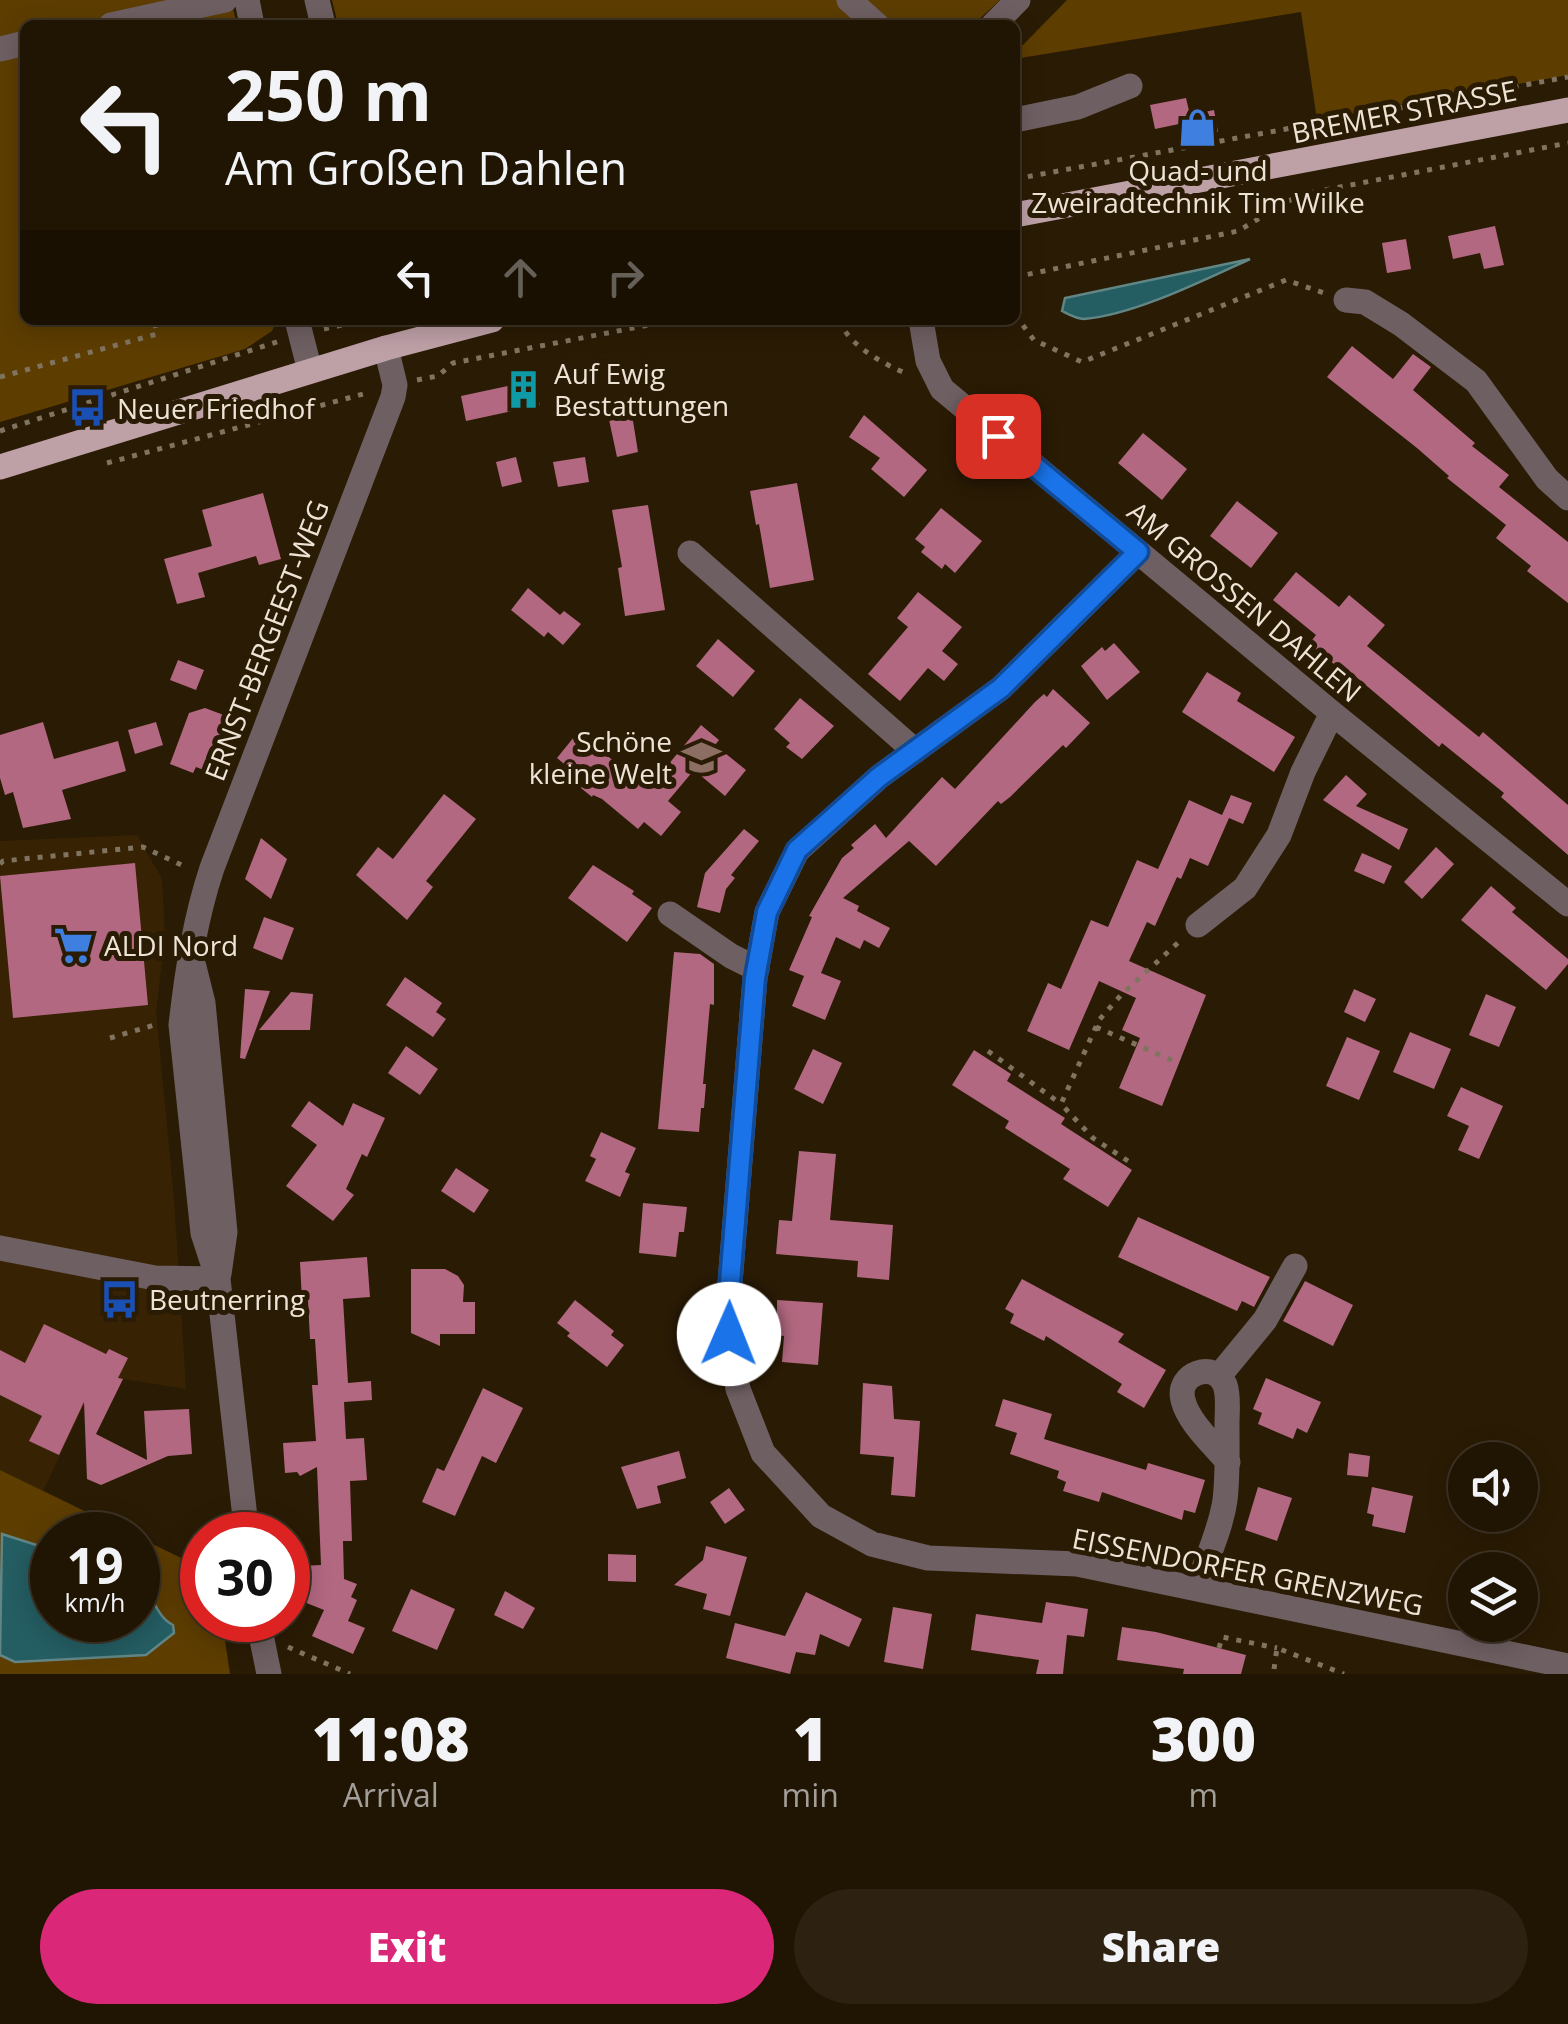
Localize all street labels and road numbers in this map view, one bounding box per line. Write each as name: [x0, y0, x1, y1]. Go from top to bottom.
street label: BREMER STRASSE: [1288, 71, 1520, 151]
street label: AM GROSSEN DAHLEN: [1120, 492, 1370, 710]
street label: ERNST-BERGEEST-WEG: [195, 494, 337, 786]
street label: EISSENDORFER GRENZWEG: [1069, 1518, 1427, 1624]

